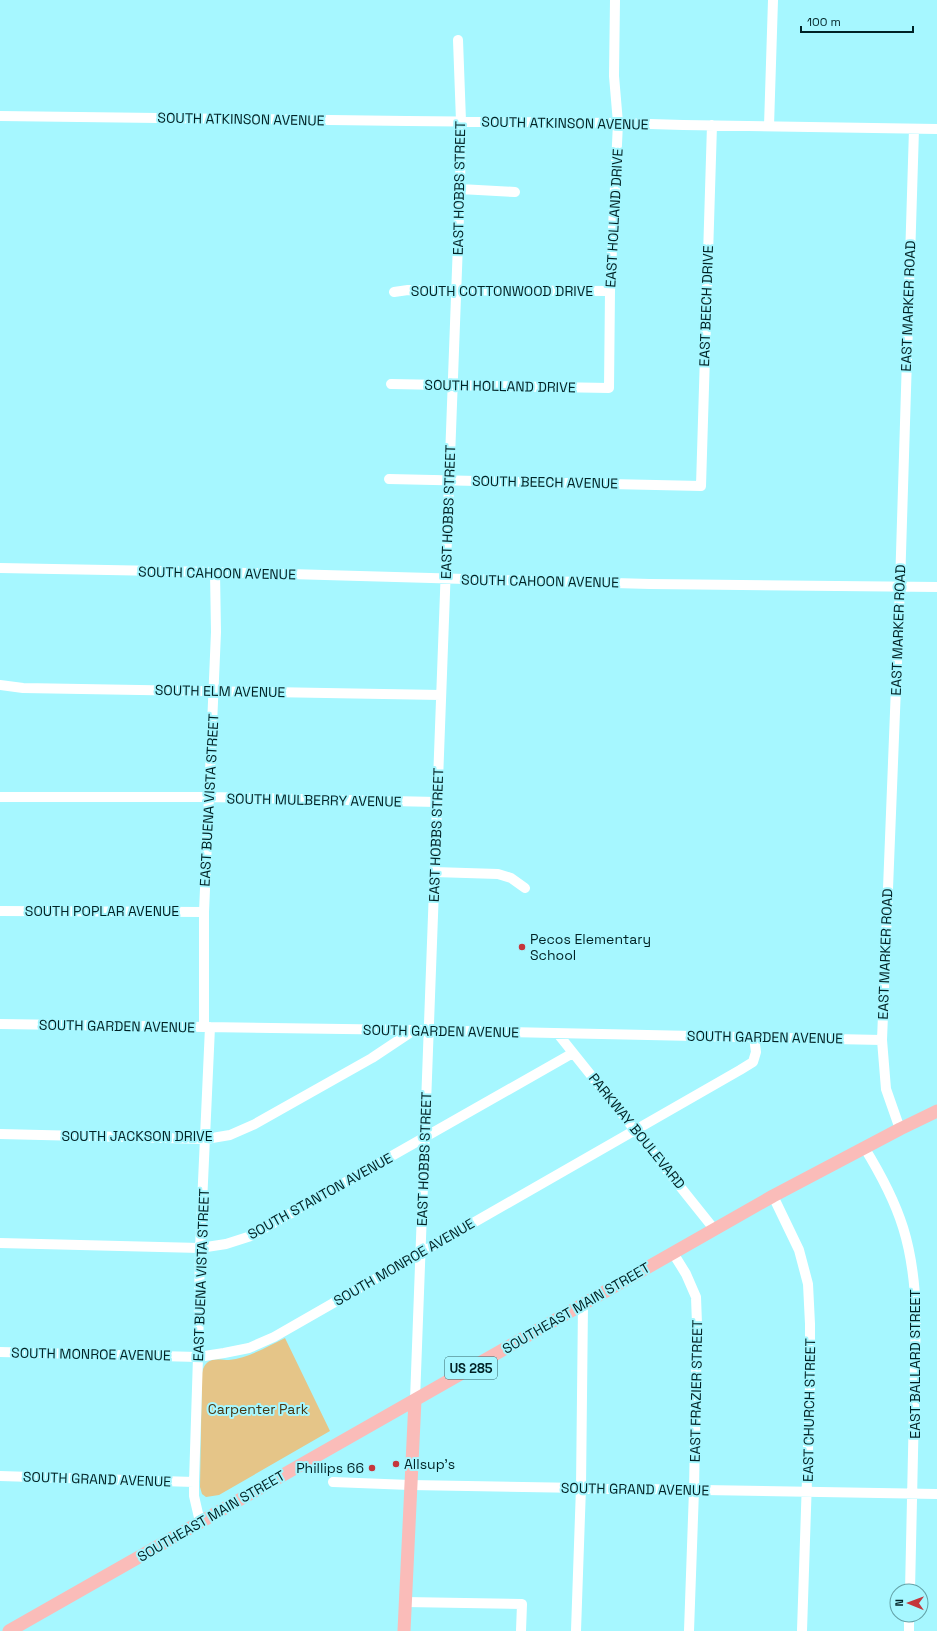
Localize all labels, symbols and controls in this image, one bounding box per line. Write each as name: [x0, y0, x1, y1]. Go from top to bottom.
scale bar: [801, 8, 913, 34]
text: 100 m: [807, 14, 841, 30]
street label: SOUTH ATKINSON AVENUE: [157, 109, 325, 129]
street label: SOUTH ATKINSON AVENUE: [481, 113, 649, 133]
street label: EAST HOBBS STREET: [449, 121, 469, 255]
street label: EAST HOLLAND DRIVE: [601, 148, 627, 288]
street label: EAST MARKER ROAD: [897, 240, 919, 372]
street label: EAST BEECH DRIVE: [695, 245, 717, 367]
street label: SOUTH COTTONWOOD DRIVE: [411, 282, 593, 300]
street label: SOUTH HOLLAND DRIVE: [424, 376, 576, 396]
street label: EAST HOBBS STREET: [437, 445, 459, 579]
street label: SOUTH BEECH AVENUE: [472, 472, 618, 492]
street label: SOUTH CAHOON AVENUE: [138, 563, 296, 583]
street label: EAST MARKER ROAD: [887, 564, 909, 696]
street label: SOUTH CAHOON AVENUE: [461, 571, 619, 591]
street label: SOUTH ELM AVENUE: [155, 681, 285, 701]
street label: EAST BUENA VISTA STREET: [195, 713, 223, 887]
street label: EAST HOBBS STREET: [425, 768, 447, 902]
street label: SOUTH MULBERRY AVENUE: [226, 789, 402, 811]
street label: EAST MARKER ROAD: [874, 888, 896, 1020]
street label: SOUTH POPLAR AVENUE: [25, 902, 179, 920]
place label: Pecos Elementary School: [530, 930, 651, 964]
marker: Pecos Elementary School: [517, 942, 527, 952]
street label: SOUTH GARDEN AVENUE: [39, 1016, 195, 1036]
street label: SOUTH GARDEN AVENUE: [363, 1021, 519, 1041]
street label: SOUTH GARDEN AVENUE: [687, 1027, 843, 1047]
street label: PARKWAY BOULEVARD: [585, 1069, 689, 1193]
street label: EAST HOBBS STREET: [413, 1092, 435, 1226]
street label: SOUTH JACKSON DRIVE: [61, 1127, 213, 1145]
street label: SOUTH STANTON AVENUE: [244, 1149, 396, 1243]
street label: EAST BUENA VISTA STREET: [189, 1188, 213, 1362]
street label: SOUTH MONROE AVENUE: [330, 1214, 478, 1310]
street label: SOUTHEAST MAIN STREET: [499, 1258, 653, 1358]
street label: EAST BALLARD STREET: [906, 1289, 924, 1439]
street label: EAST FRAZIER STREET: [686, 1320, 706, 1462]
street label: EAST CHURCH STREET: [799, 1338, 819, 1482]
street label: SOUTH MONROE AVENUE: [11, 1344, 171, 1364]
road number: US 285: [445, 1357, 497, 1379]
park label: Carpenter Park: [208, 1400, 309, 1418]
place label: Allsup's: [404, 1455, 455, 1473]
place label: Phillips 66: [296, 1459, 364, 1477]
marker: Allsup's: [391, 1459, 401, 1469]
marker: Phillips 66: [367, 1463, 377, 1473]
street label: SOUTHEAST MAIN STREET: [134, 1466, 288, 1566]
street label: SOUTH GRAND AVENUE: [23, 1467, 172, 1491]
street label: SOUTH GRAND AVENUE: [561, 1479, 709, 1499]
north arrow: [889, 1583, 929, 1623]
text: N: [892, 1599, 906, 1607]

